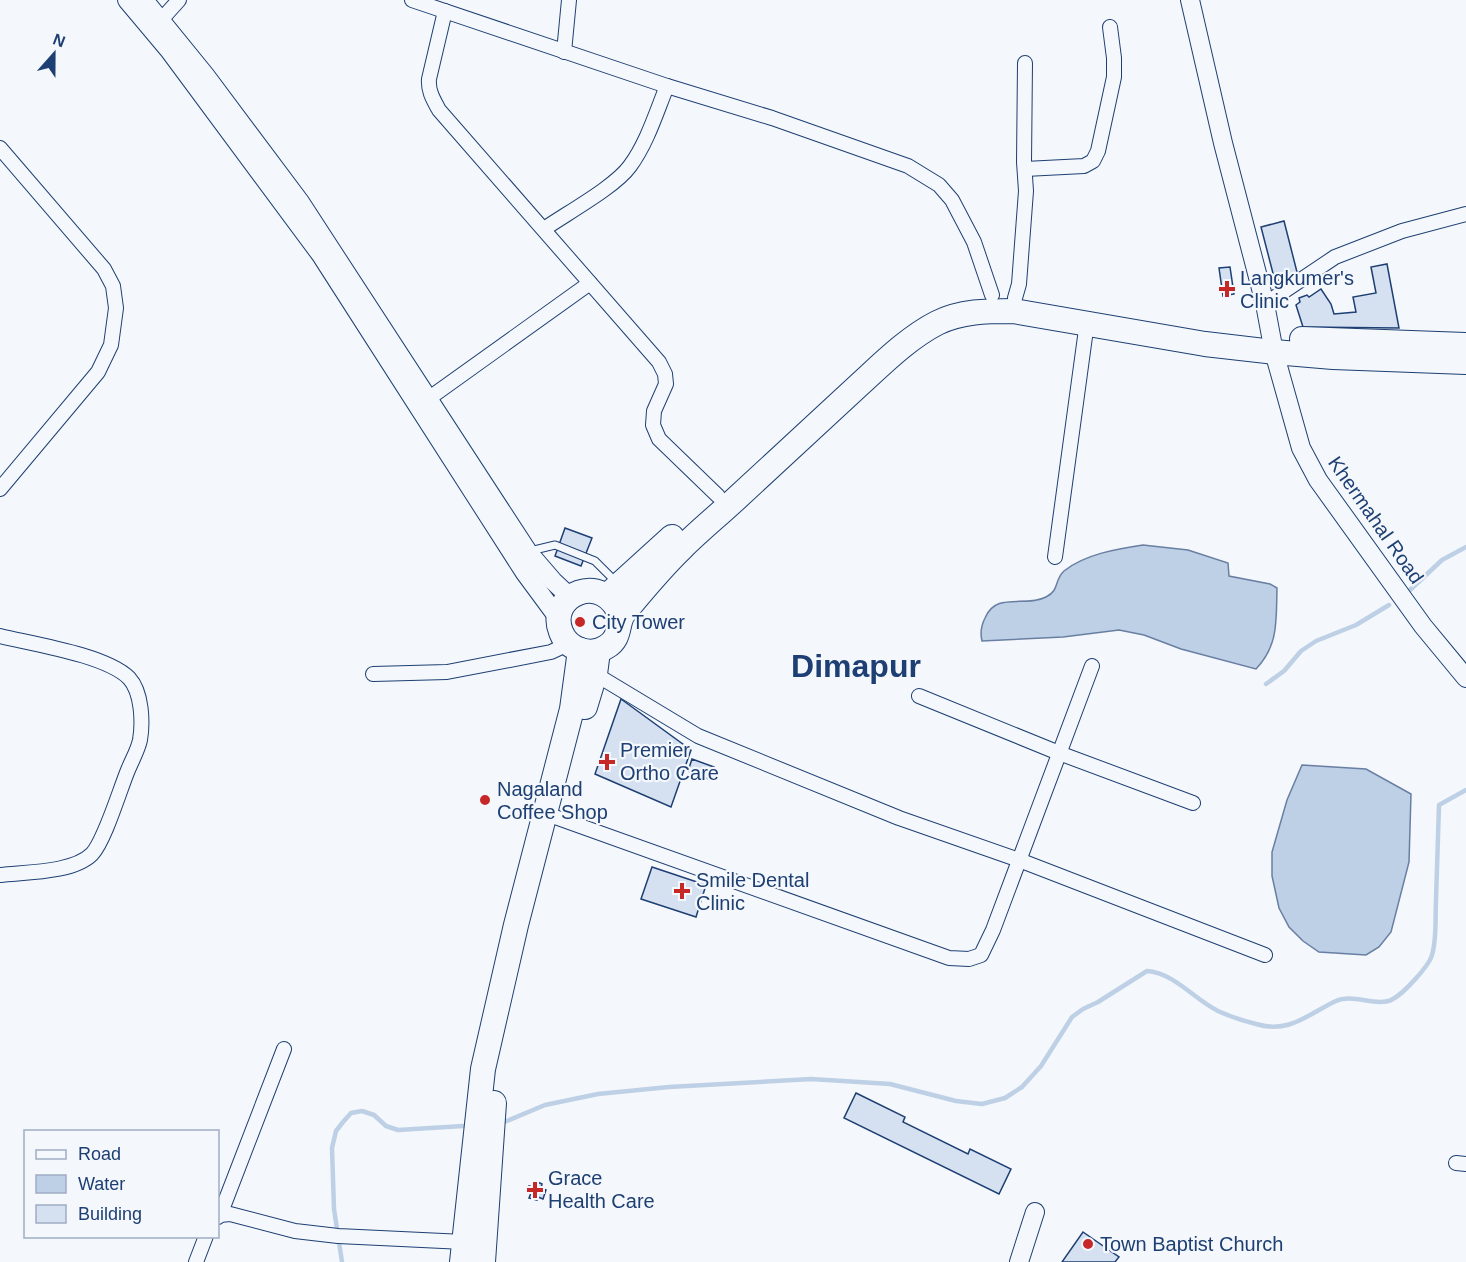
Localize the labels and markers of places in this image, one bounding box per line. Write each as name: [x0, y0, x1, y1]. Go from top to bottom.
place label: Langkumer's Clinic: [1240, 267, 1354, 312]
marker: Langkumer's Clinic: [1218, 280, 1236, 298]
place label: City Tower: [592, 611, 685, 633]
marker: City Tower: [573, 615, 587, 629]
place label: Premier Ortho Care: [620, 739, 719, 784]
marker: Premier Ortho Care: [598, 753, 616, 771]
place label: Nagaland Coffee Shop: [497, 778, 608, 823]
marker: Nagaland Coffee Shop: [478, 793, 492, 807]
place label: Smile Dental Clinic: [696, 869, 809, 914]
marker: Smile Dental Clinic: [673, 882, 691, 900]
place label: Grace Health Care: [548, 1167, 655, 1212]
marker: Grace Health Care: [526, 1181, 544, 1199]
place label: Town Baptist Church: [1100, 1233, 1283, 1255]
marker: Town Baptist Church: [1081, 1237, 1095, 1251]

